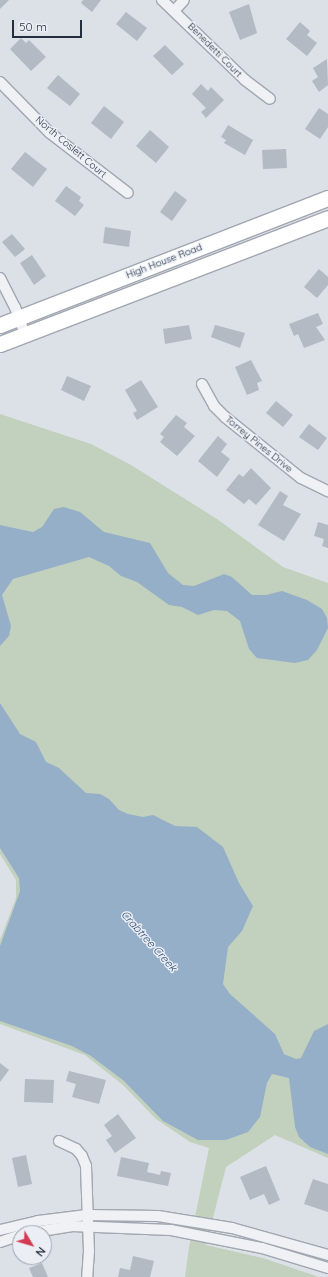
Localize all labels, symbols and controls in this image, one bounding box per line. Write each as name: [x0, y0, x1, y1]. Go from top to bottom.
scale bar: [14, 12, 84, 38]
text: 50 m: [19, 19, 47, 34]
street label: Benedetti Court: [185, 20, 245, 80]
street label: North Coslett Court: [33, 114, 109, 180]
street label: High House Road: [124, 241, 204, 281]
street label: Torrey Pines Drive: [223, 413, 295, 475]
water label: Crabtree Creek: [118, 908, 180, 974]
north arrow: [12, 1225, 52, 1265]
text: N: [33, 1244, 49, 1259]

